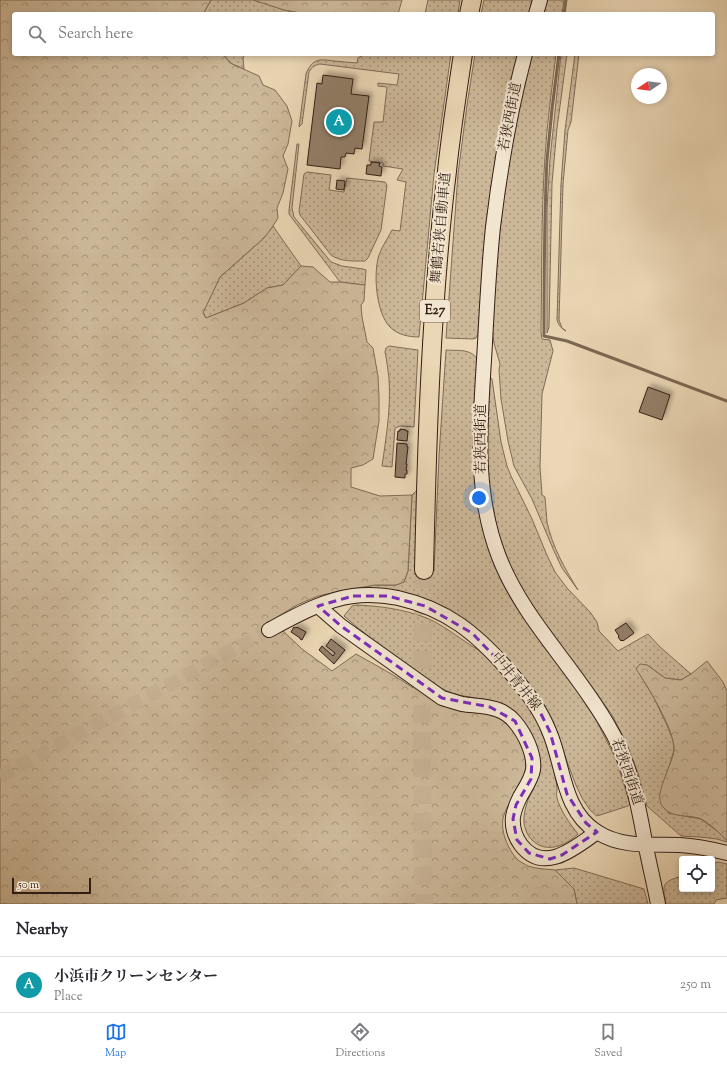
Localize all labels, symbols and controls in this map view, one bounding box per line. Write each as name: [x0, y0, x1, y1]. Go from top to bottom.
search box: [12, 12, 715, 56]
icon: search: [26, 23, 48, 45]
text: Search here: [58, 24, 133, 45]
north arrow: [631, 68, 667, 104]
street label: 若狭西街道: [495, 81, 527, 153]
pin: A: [326, 107, 352, 137]
street label: 舞鶴若狭自動車道: [427, 171, 457, 285]
road number: E27: [420, 300, 450, 322]
street label: 若狭西街道: [472, 404, 492, 474]
your location: [469, 488, 489, 508]
street label: 中井青井線: [485, 649, 545, 715]
street label: 若狭西街道: [605, 736, 647, 808]
map controls: [679, 856, 715, 892]
button: locate: [679, 856, 715, 892]
scale bar: [12, 876, 91, 895]
text: 50 m: [18, 877, 39, 893]
text: Nearby: [16, 918, 68, 942]
text: 小浜市クリーンセンター: [54, 967, 218, 988]
text: A: [24, 976, 34, 994]
text: 250 m: [680, 976, 711, 994]
text: Place: [54, 988, 83, 1006]
tab: Map: [105, 1021, 127, 1061]
tab: Directions: [336, 1021, 385, 1061]
tab: Saved: [594, 1021, 622, 1061]

